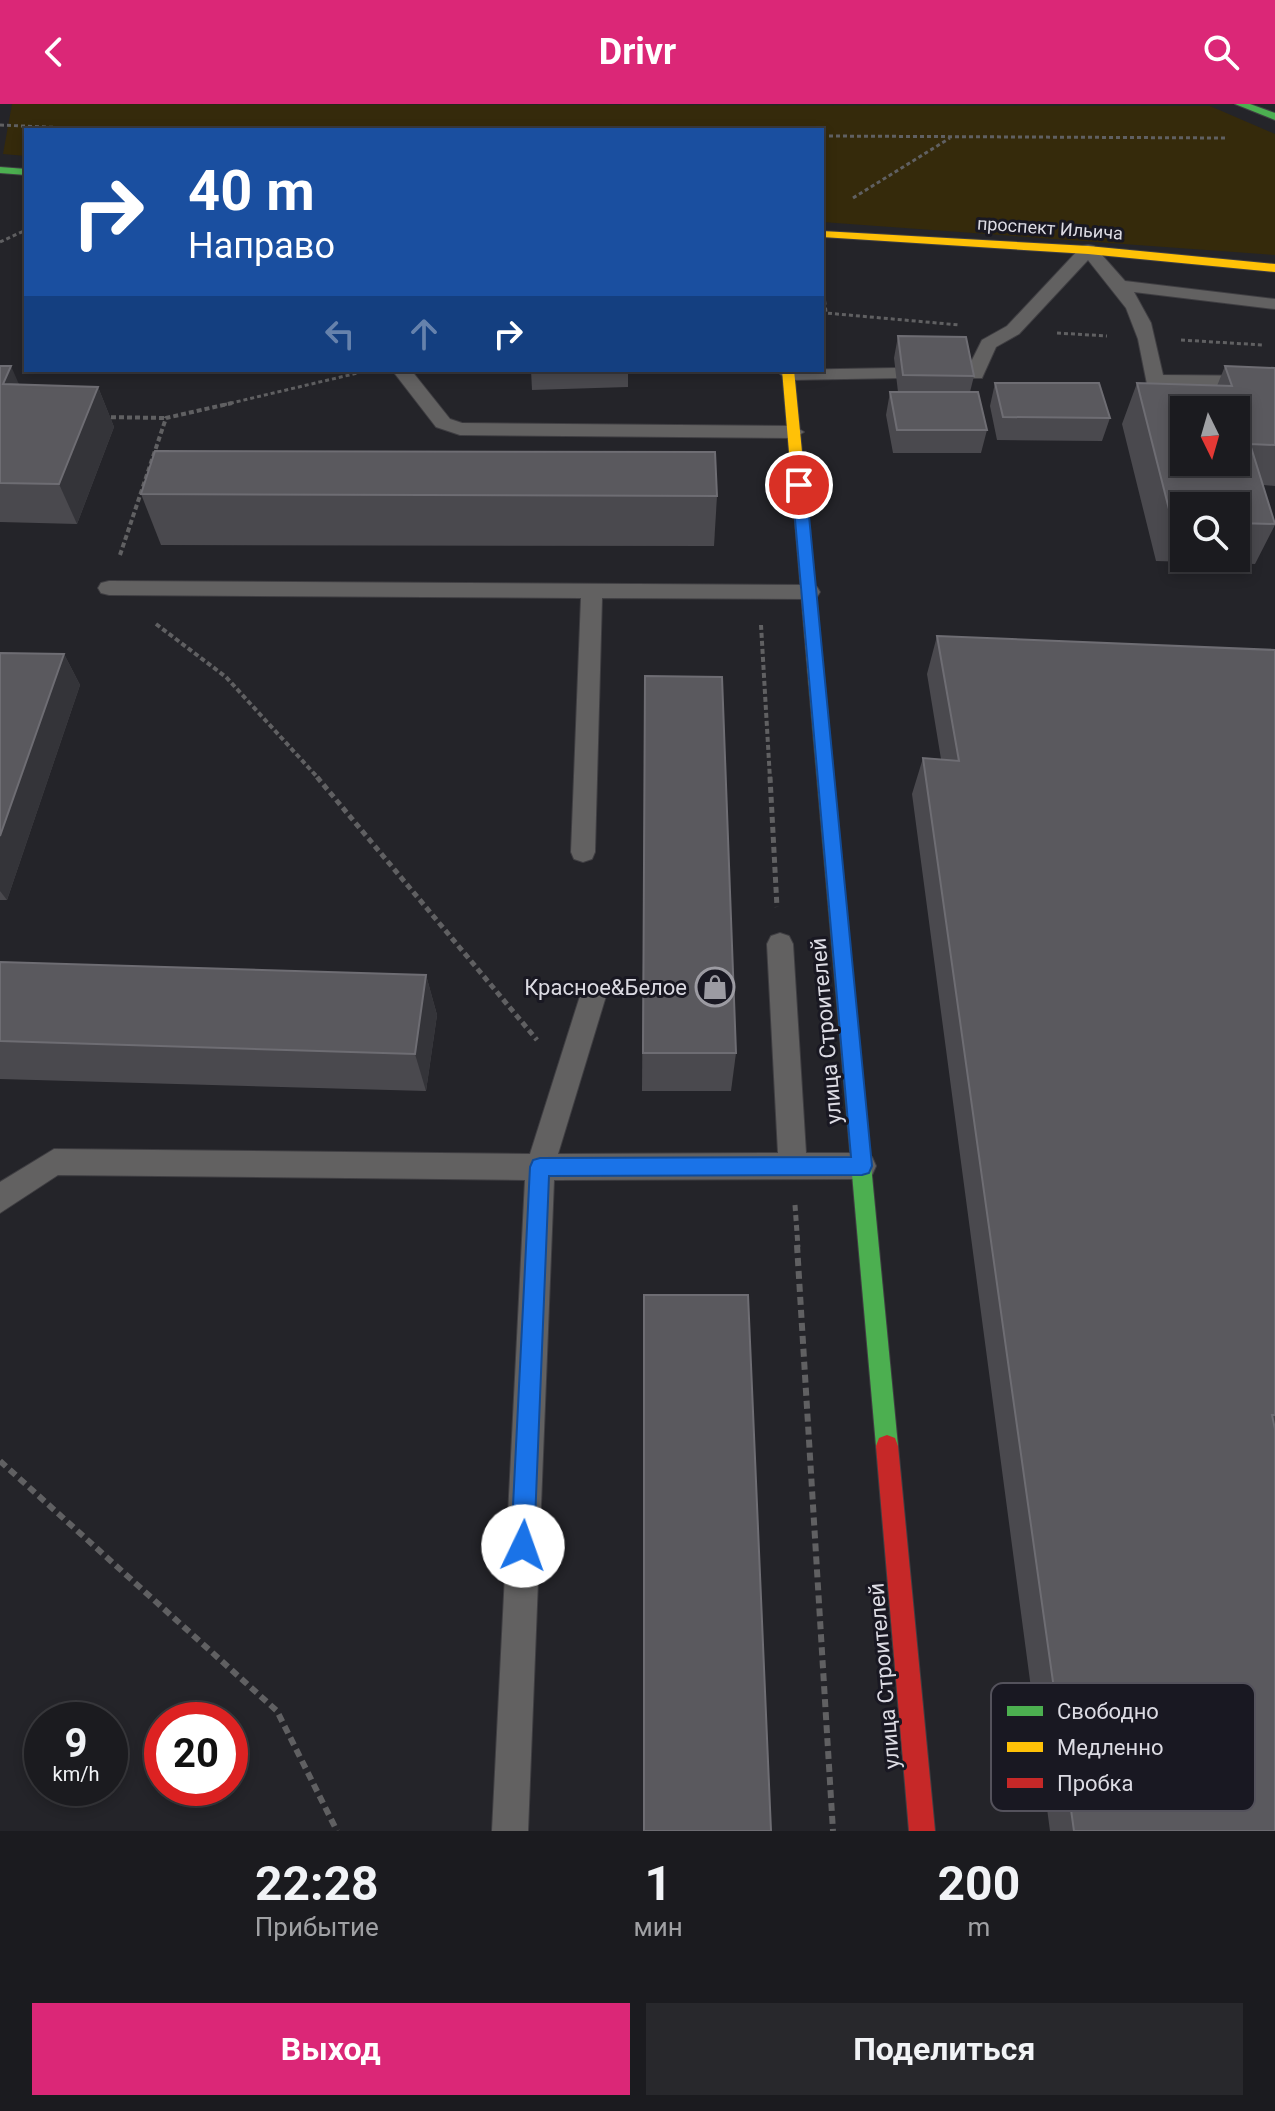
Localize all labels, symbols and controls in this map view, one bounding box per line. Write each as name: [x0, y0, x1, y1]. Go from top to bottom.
icon: back: [32, 30, 76, 74]
icon: search: [1199, 30, 1243, 74]
text: Drivr: [599, 31, 676, 73]
text: 40 m: [188, 158, 315, 224]
icon: right: [56, 160, 160, 264]
street label: проспект Ильича: [976, 212, 1124, 244]
text: Направо: [188, 225, 335, 267]
icon: left: [318, 312, 362, 356]
icon: ahead: [402, 312, 446, 356]
icon: right: [486, 312, 530, 356]
north arrow: [1170, 396, 1250, 476]
map controls: [1170, 396, 1250, 572]
pin: [765, 451, 833, 519]
icon: arrive: [777, 463, 821, 507]
button: search: [1170, 492, 1250, 572]
street label: улица Строителей: [805, 937, 847, 1125]
shop icon: Красное&Белое: [694, 966, 736, 1008]
place label: Красное&Белое: [524, 975, 687, 1000]
position arrow: [481, 1504, 565, 1588]
street label: улица Строителей: [863, 1582, 905, 1770]
legend: [991, 1683, 1255, 1811]
text: Свободно: [1057, 1699, 1159, 1724]
speed limit sign: 20: [144, 1702, 248, 1806]
text: 9: [65, 1720, 87, 1767]
text: Медленно: [1057, 1735, 1163, 1760]
text: km/h: [53, 1762, 99, 1786]
text: Пробка: [1057, 1771, 1133, 1796]
text: 22:28: [255, 1855, 379, 1912]
text: 1: [644, 1855, 672, 1912]
text: 200: [938, 1855, 1020, 1912]
text: Прибытие: [255, 1912, 379, 1942]
text: мин: [634, 1912, 683, 1942]
text: m: [967, 1912, 990, 1942]
button: Выход: [32, 2003, 630, 2095]
button: Поделиться: [646, 2003, 1243, 2095]

